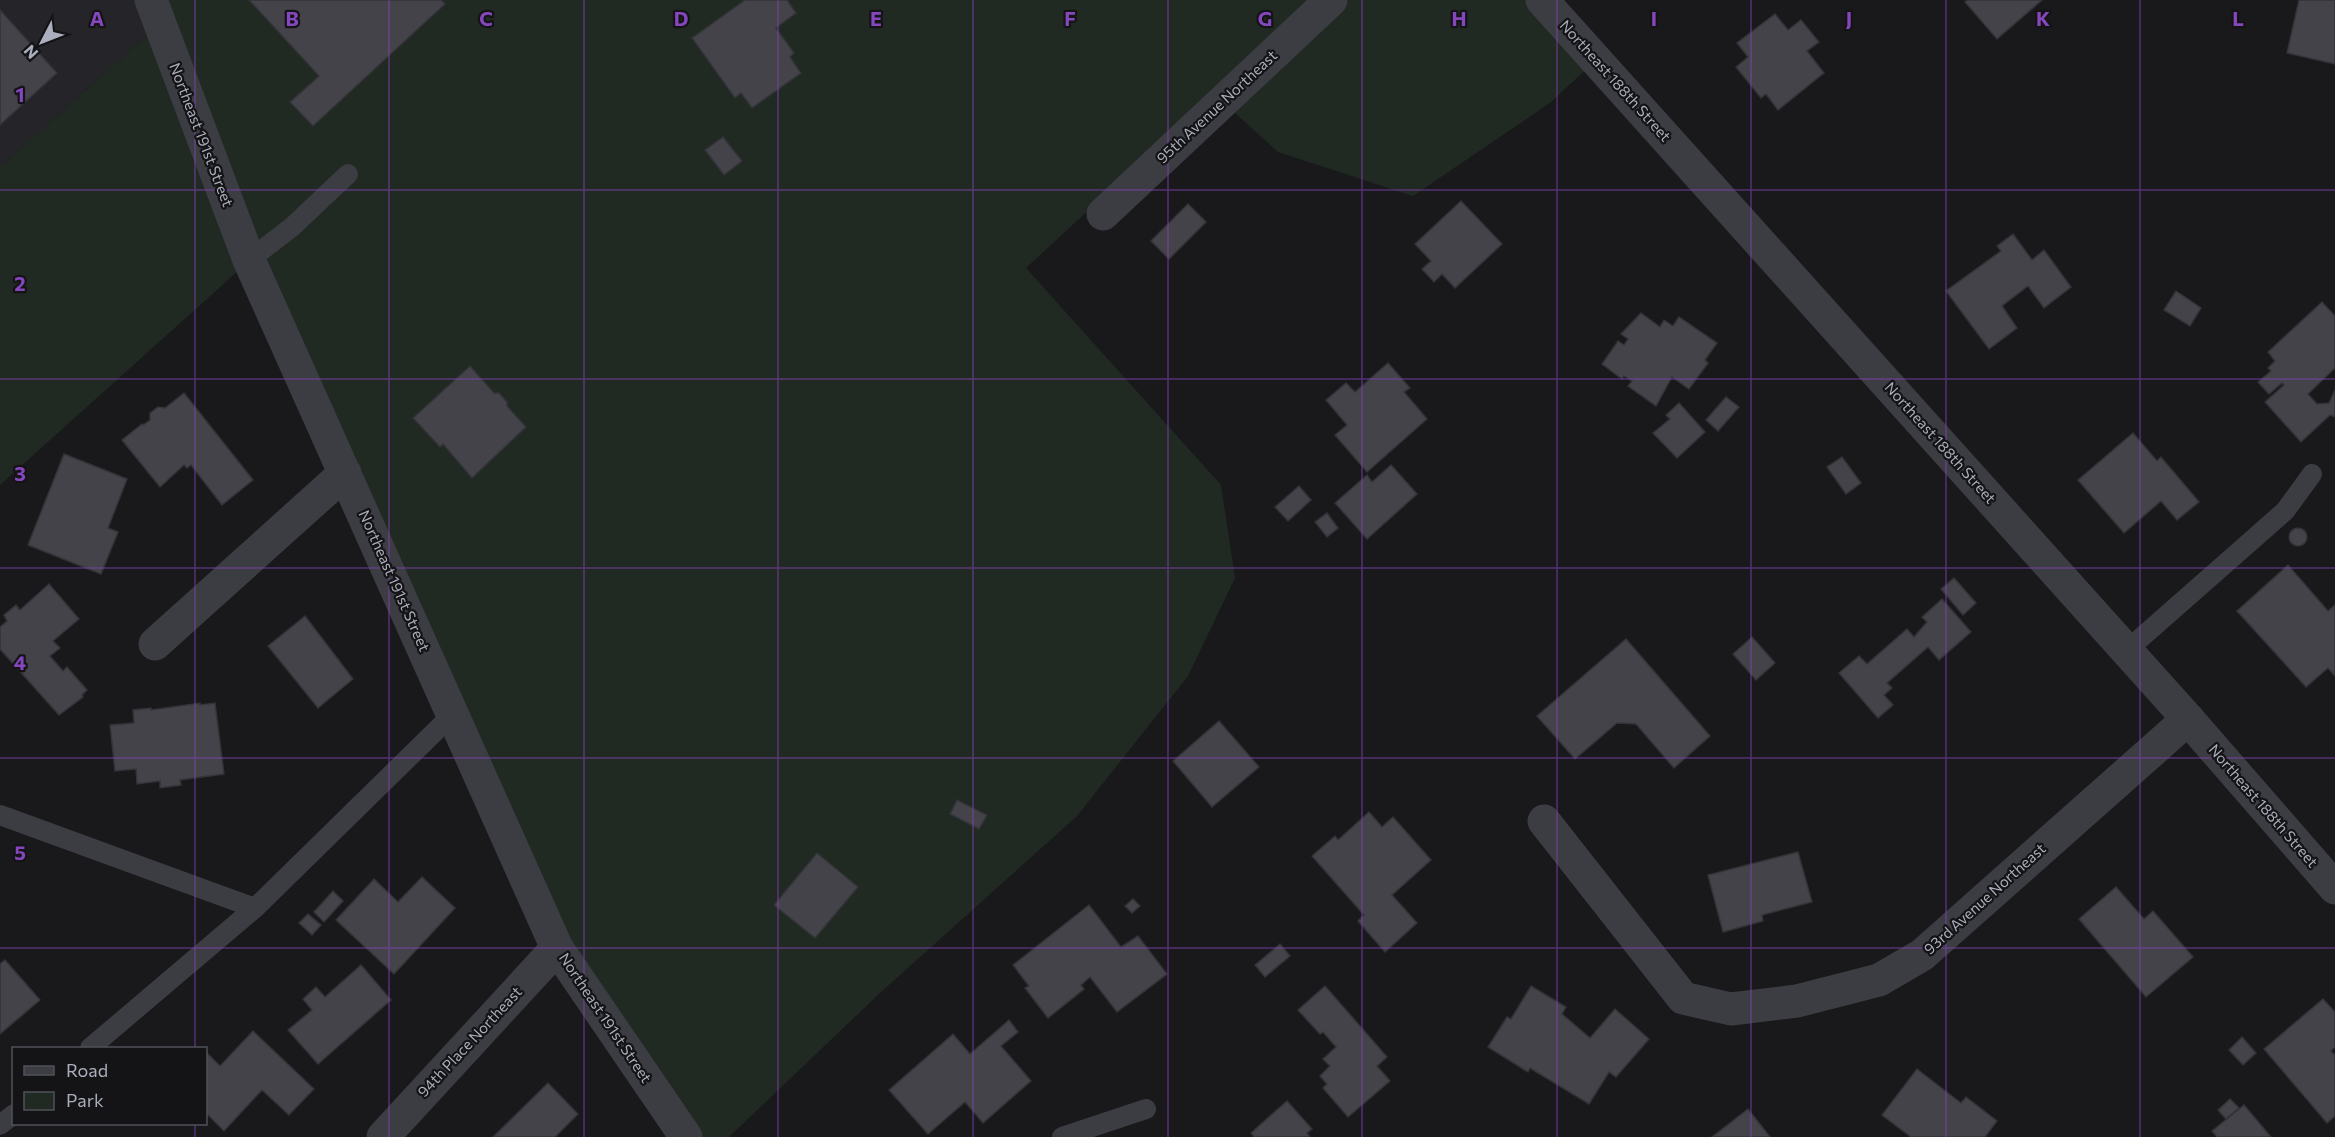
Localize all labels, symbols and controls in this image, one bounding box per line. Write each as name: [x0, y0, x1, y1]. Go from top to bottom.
text: A: [90, 6, 104, 30]
text: B: [285, 6, 299, 30]
text: C: [479, 6, 493, 30]
text: D: [674, 6, 688, 30]
text: E: [870, 6, 882, 30]
text: F: [1064, 6, 1076, 30]
text: G: [1258, 6, 1272, 30]
text: H: [1452, 6, 1467, 30]
text: I: [1651, 6, 1657, 30]
text: J: [1846, 6, 1852, 30]
text: K: [2036, 6, 2050, 30]
text: L: [2232, 6, 2244, 30]
north arrow: [12, 12, 72, 72]
street label: Northeast 188th Street: [1556, 16, 1675, 145]
text: N: [19, 42, 42, 63]
street label: 95th Avenue Northeast: [1152, 46, 1280, 167]
street label: Northeast 191st Street: [166, 60, 238, 209]
text: 1: [15, 82, 25, 106]
text: 2: [14, 271, 26, 295]
street label: Northeast 188th Street: [1881, 378, 2000, 507]
text: 3: [14, 461, 26, 485]
street label: Northeast 191st Street: [356, 507, 434, 654]
text: 4: [14, 650, 26, 674]
street label: Northeast 188th Street: [2205, 740, 2322, 871]
street label: 93rd Avenue Northeast: [1920, 839, 2049, 958]
text: 5: [14, 840, 26, 864]
street label: Northeast 191st Street: [556, 949, 656, 1086]
street label: 94th Place Northeast: [413, 982, 525, 1100]
legend: [12, 1047, 207, 1125]
text: Road: [66, 1059, 108, 1081]
text: Park: [66, 1089, 104, 1111]

